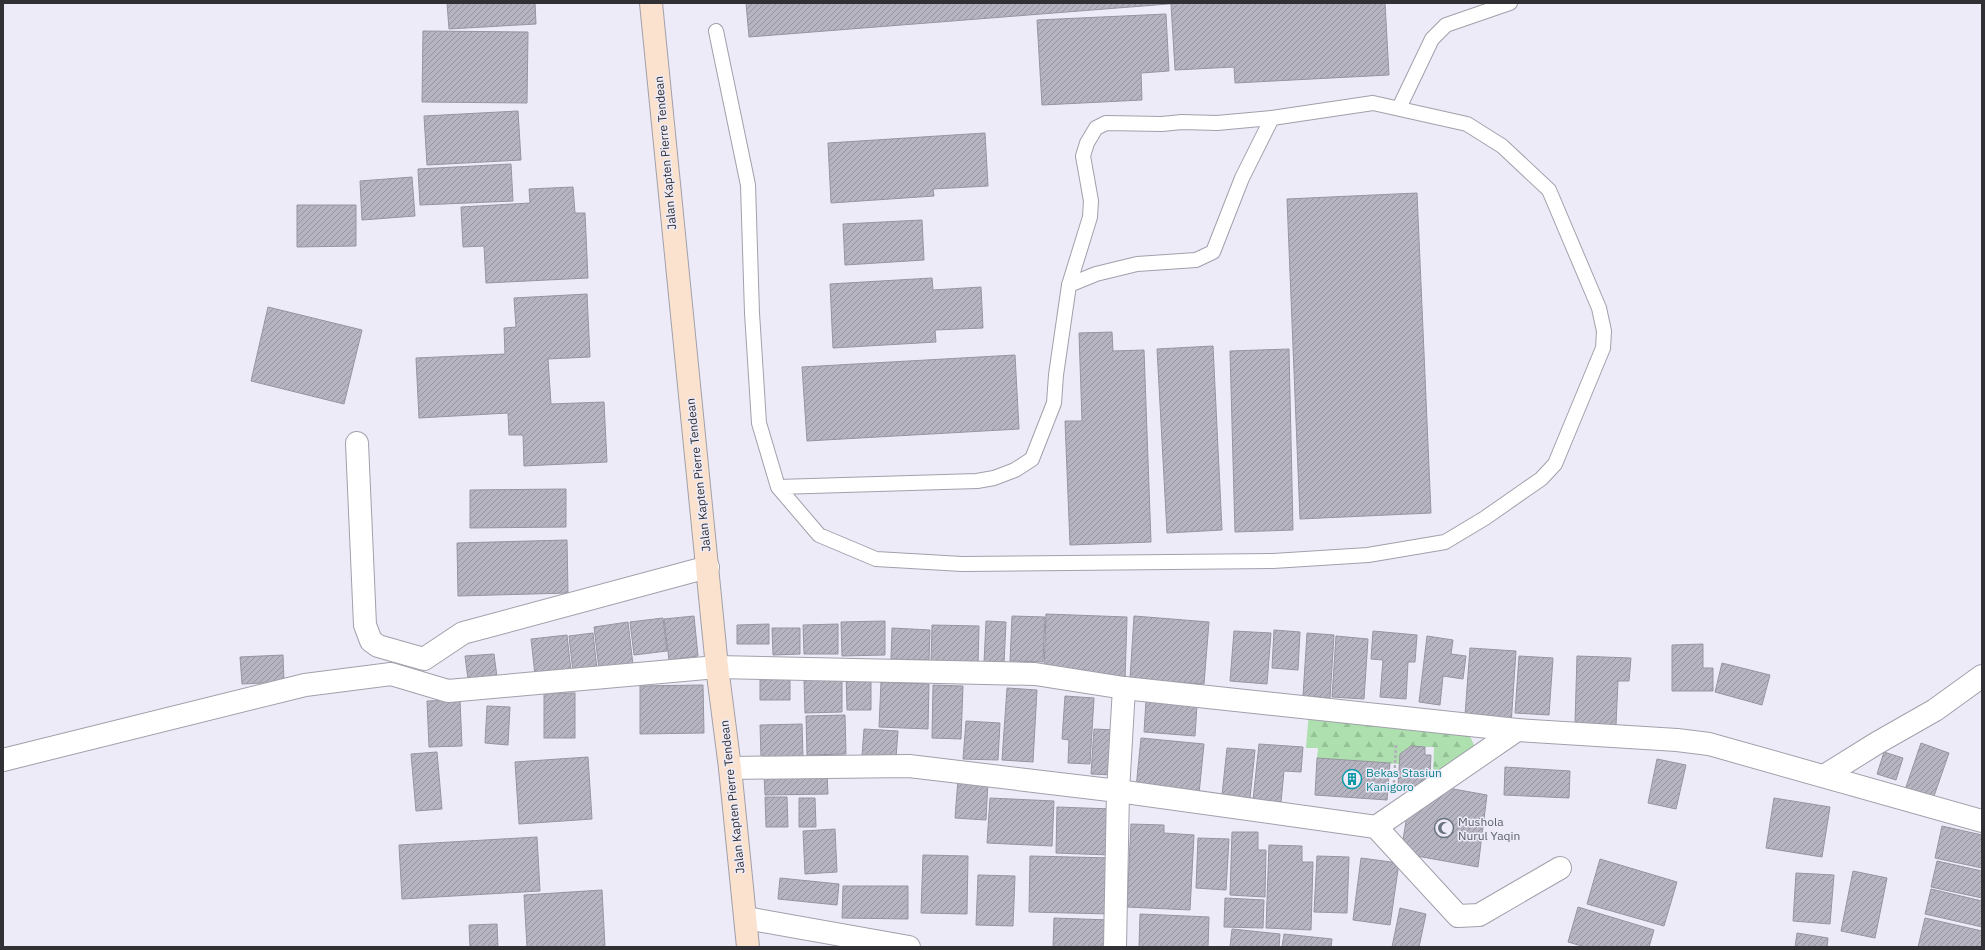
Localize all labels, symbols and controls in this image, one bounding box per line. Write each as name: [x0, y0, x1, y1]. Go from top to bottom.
street label: Jalan Kapten Pierre Tendean: [651, 76, 679, 230]
street label: Jalan Kapten Pierre Tendean: [682, 398, 714, 552]
street label: Jalan Kapten Pierre Tendean: [716, 720, 748, 874]
place label: Bekas Stasiun Kanigoro: [1366, 765, 1442, 794]
building icon: Bekas Stasiun Kanigoro: [1341, 768, 1363, 790]
place label: Mushola Nurul Yaqin: [1458, 814, 1520, 843]
mosque icon: Mushola Nurul Yaqin: [1433, 817, 1455, 839]

